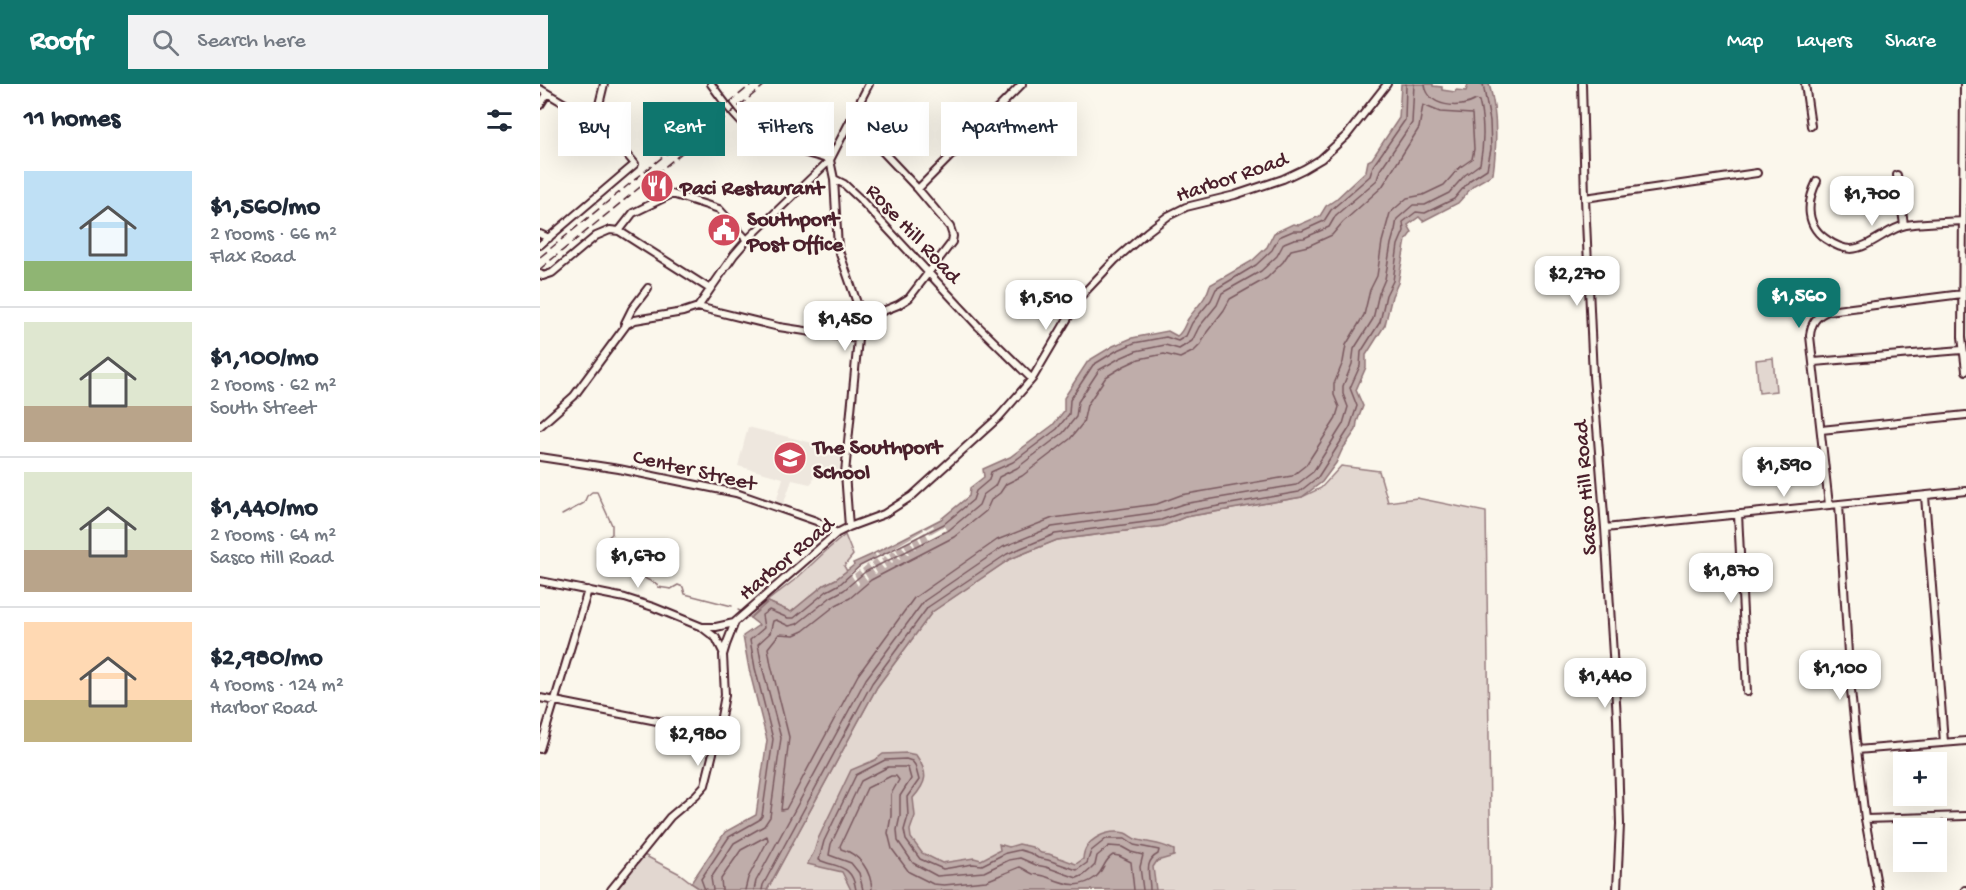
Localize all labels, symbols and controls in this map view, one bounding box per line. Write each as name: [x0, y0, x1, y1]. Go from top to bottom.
search box: [128, 15, 548, 69]
text: Roofr: [30, 26, 92, 59]
icon: search: [149, 26, 182, 59]
text: Search here: [197, 29, 306, 55]
text: Map: [1727, 30, 1763, 55]
text: Layers: [1796, 30, 1852, 55]
text: Share: [1885, 30, 1936, 55]
chip: Buy: [558, 102, 631, 156]
chip: Rent: [643, 102, 725, 156]
chip: Filters: [737, 102, 834, 156]
chip: New: [846, 102, 929, 156]
chip: Apartment: [941, 102, 1077, 156]
icon: filters: [483, 104, 516, 137]
text: 11 homes: [24, 105, 120, 136]
street label: Harbor Road: [1173, 147, 1294, 210]
restaurant icon: Paci Restaurant: [639, 168, 675, 204]
pin: $1,700: [1823, 176, 1921, 227]
place label: Paci Restaurant: [679, 177, 826, 203]
street label: Rose Hill Road: [859, 179, 967, 292]
text: $1,700: [1844, 184, 1900, 207]
text: $1,560/mo: [210, 193, 320, 224]
icon: home: [72, 195, 144, 267]
place label: Southport Post Office: [746, 208, 844, 259]
public building icon: Southport Post Office: [706, 212, 742, 248]
text: 2 rooms · 66 m²: [210, 224, 337, 247]
text: Flax Road: [210, 247, 295, 270]
pin: $2,270: [1528, 256, 1626, 307]
text: $2,270: [1549, 264, 1605, 287]
pin: $1,560: [1750, 278, 1848, 329]
pin: $1,510: [997, 280, 1095, 331]
text: $1,560: [1771, 286, 1827, 309]
text: $1,510: [1019, 288, 1073, 311]
pin: $1,450: [796, 301, 894, 352]
text: $1,450: [818, 309, 872, 332]
text: $1,100/mo: [210, 344, 319, 375]
icon: home: [72, 346, 144, 418]
text: 2 rooms · 62 m²: [210, 375, 337, 398]
text: South Street: [210, 398, 316, 421]
street label: Sasco Hill Road: [1569, 417, 1605, 556]
place label: The Southport School: [811, 436, 944, 487]
school or university icon: The Southport School: [772, 440, 808, 476]
street label: Center Street: [630, 445, 760, 499]
pin: $1,590: [1735, 447, 1833, 498]
text: $1,590: [1756, 455, 1812, 478]
text: $1,440/mo: [210, 494, 318, 525]
icon: home: [72, 496, 144, 568]
street label: Harbor Road: [735, 511, 842, 608]
text: 2 rooms · 64 m²: [210, 525, 336, 548]
pin: $1,670: [589, 538, 687, 589]
text: $1,670: [610, 546, 666, 569]
text: Sasco Hill Road: [210, 548, 333, 571]
pin: $1,870: [1682, 553, 1780, 604]
text: $1,870: [1703, 561, 1759, 584]
text: $2,980/mo: [210, 644, 323, 675]
icon: home: [72, 646, 144, 718]
pin: $1,100: [1791, 650, 1889, 701]
pin: $1,440: [1556, 658, 1654, 709]
text: $1,100: [1813, 658, 1867, 681]
text: $1,440: [1578, 666, 1632, 689]
text: 4 rooms · 124 m²: [210, 675, 344, 698]
text: Harbor Road: [210, 698, 316, 721]
pin: $2,980: [649, 716, 747, 767]
text: $2,980: [669, 724, 727, 747]
map controls: [1893, 752, 1947, 872]
button: +: [1893, 752, 1947, 806]
button: −: [1893, 818, 1947, 872]

